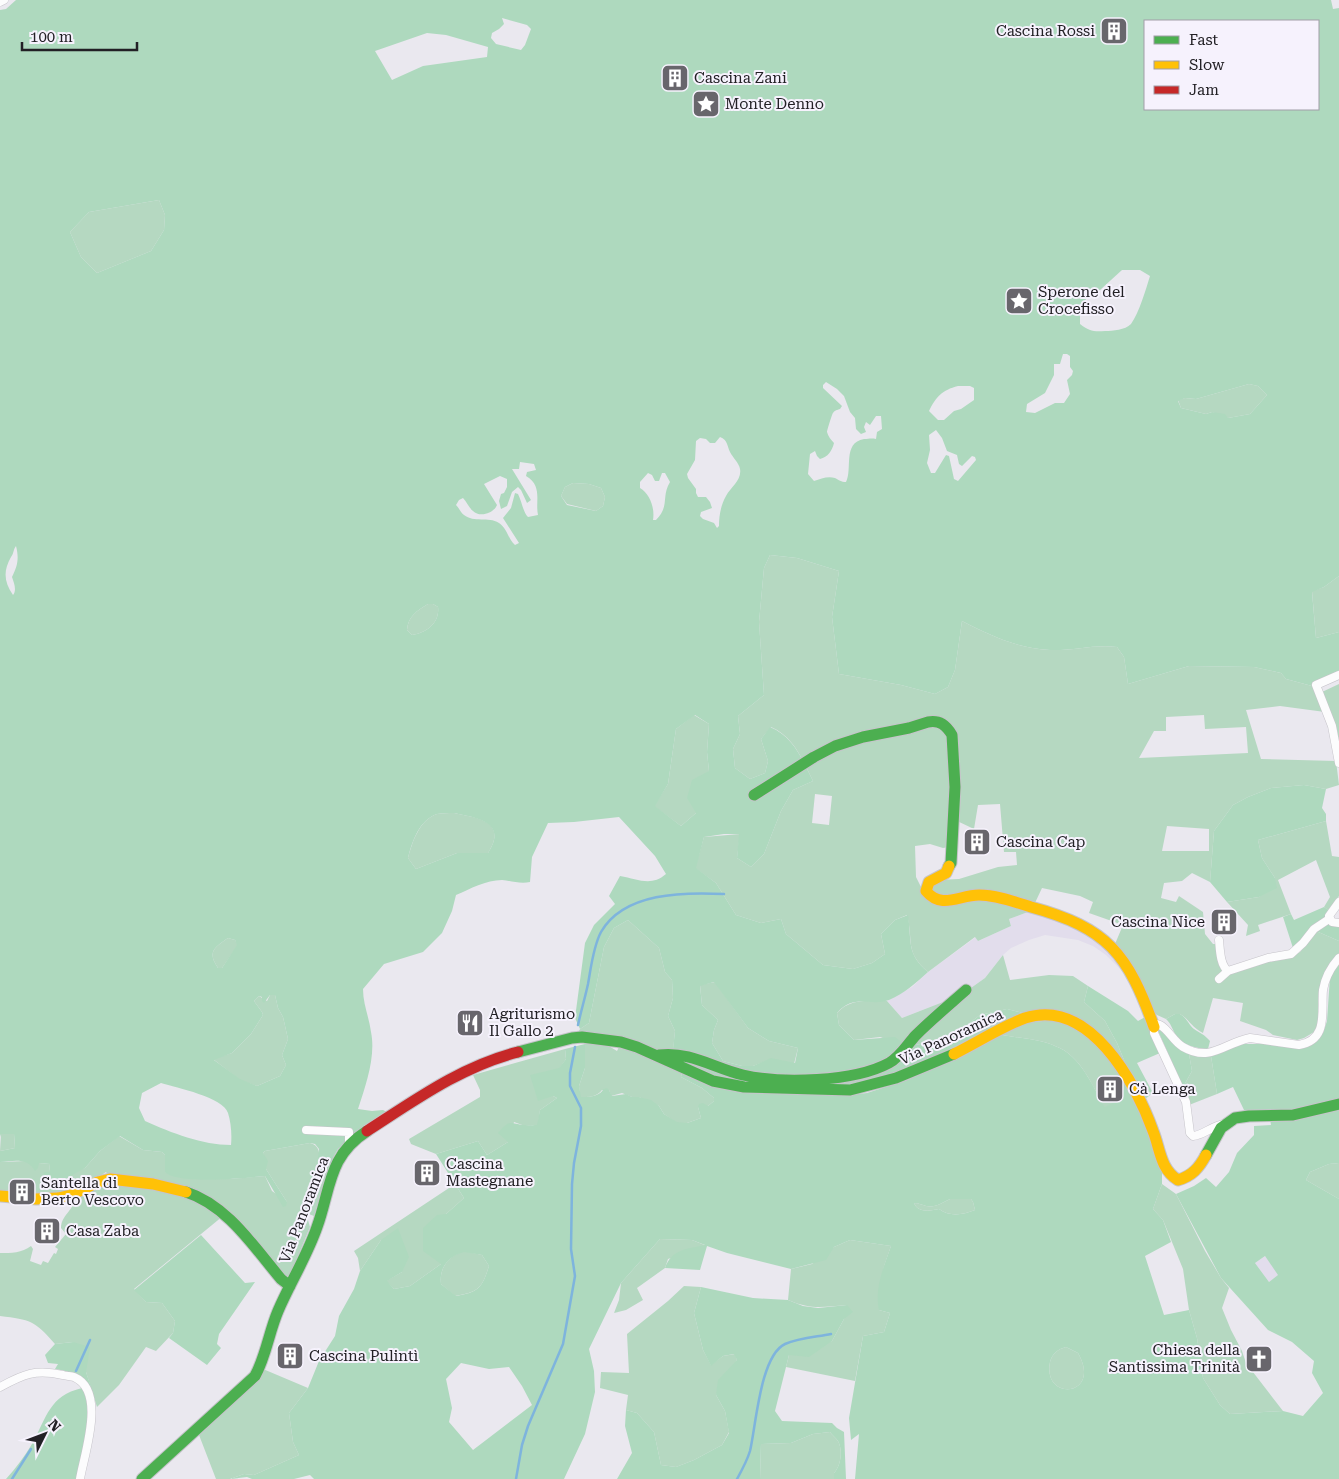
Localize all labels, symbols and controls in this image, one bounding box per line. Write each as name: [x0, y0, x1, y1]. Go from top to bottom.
building icon: Cascina Rossi: [1099, 16, 1129, 46]
scale bar: [22, 20, 138, 52]
legend: [1144, 20, 1319, 110]
place label: Cascina Rossi: [996, 22, 1095, 40]
text: 100 m: [30, 28, 73, 46]
text: Fast: [1189, 31, 1219, 49]
text: Slow: [1189, 56, 1225, 74]
building icon: Cascina Zani: [660, 63, 690, 93]
place label: Cascina Zani: [694, 69, 787, 87]
text: Jam: [1189, 81, 1219, 99]
place icon: Monte Denno: [691, 89, 721, 119]
place label: Monte Denno: [725, 95, 824, 113]
place label: Sperone del Crocefisso: [1038, 283, 1125, 318]
place icon: Sperone del Crocefisso: [1004, 286, 1034, 316]
building icon: Cascina Cap: [962, 827, 992, 857]
place label: Cascina Cap: [996, 833, 1086, 851]
building icon: Cascina Nice: [1209, 907, 1239, 937]
place label: Cascina Nice: [1111, 913, 1205, 931]
place label: Agriturismo Il Gallo 2: [489, 1005, 575, 1040]
street label: Via Panoramica: [896, 1005, 1006, 1069]
restaurant icon: Agriturismo Il Gallo 2: [455, 1008, 485, 1038]
building icon: Cà Lenga: [1095, 1074, 1125, 1104]
place label: Cà Lenga: [1129, 1080, 1195, 1098]
street label: Via Panoramica: [275, 1154, 333, 1266]
place label: Cascina Mastegnane: [446, 1155, 533, 1190]
building icon: Cascina Mastegnane: [412, 1158, 442, 1188]
place label: Santella di Berto Vescovo: [41, 1174, 144, 1209]
building icon: Santella di Berto Vescovo: [7, 1177, 37, 1207]
building icon: Casa Zaba: [32, 1216, 62, 1246]
place label: Casa Zaba: [66, 1222, 139, 1240]
building icon: Cascina Pulintì: [275, 1341, 305, 1371]
place label: Chiesa della Santissima Trinità: [1109, 1341, 1240, 1376]
church icon: Chiesa della Santissima Trinità: [1244, 1344, 1274, 1374]
place label: Cascina Pulintì: [309, 1347, 419, 1365]
north arrow: [20, 1409, 70, 1459]
text: N: [45, 1416, 64, 1435]

